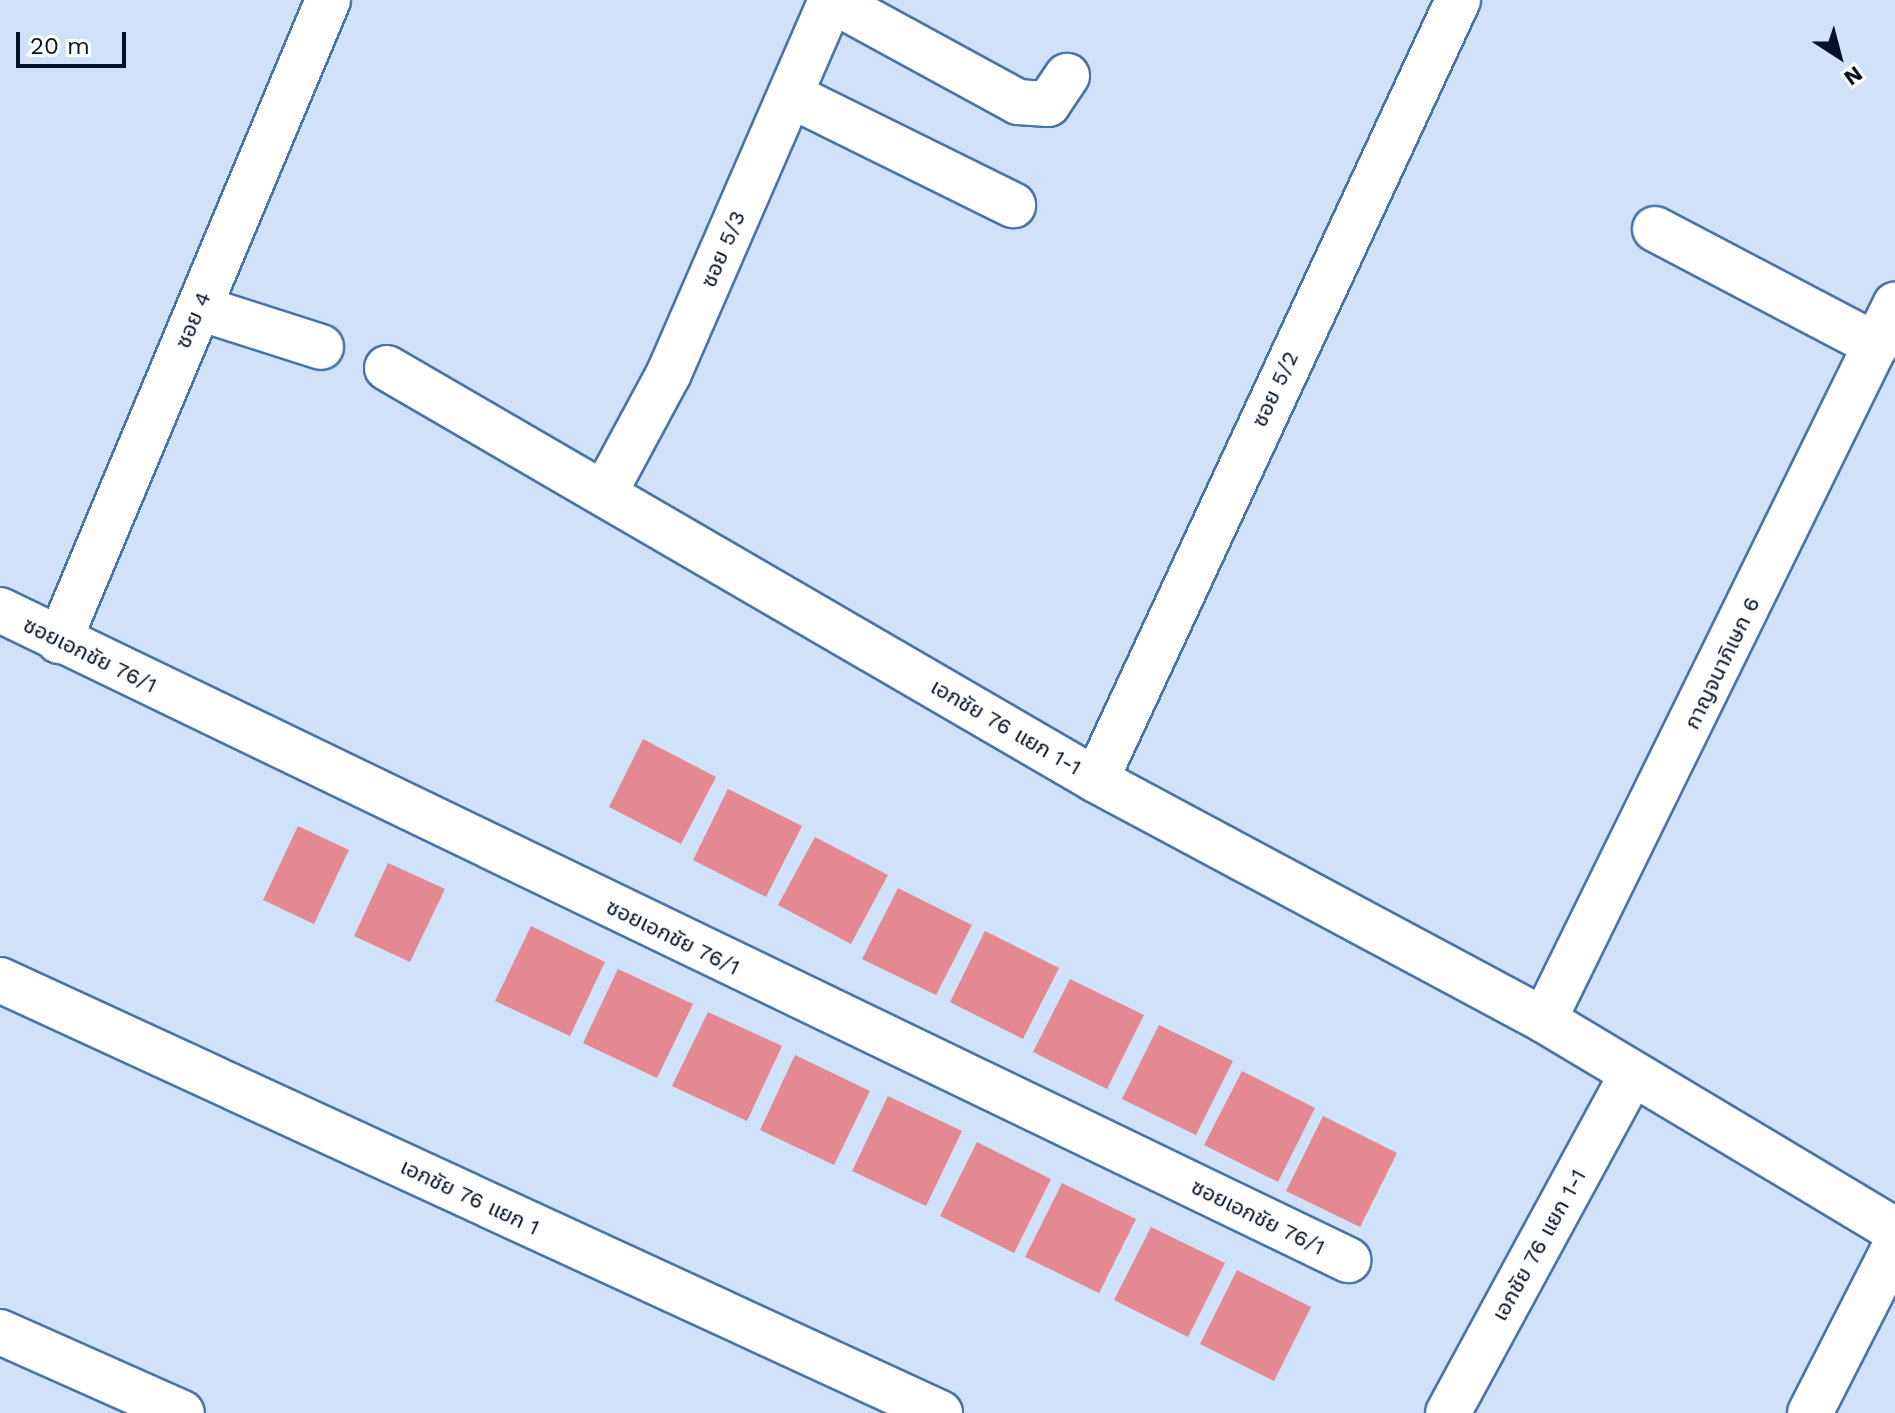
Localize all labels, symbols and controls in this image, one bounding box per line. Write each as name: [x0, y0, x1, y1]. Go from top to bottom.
scale bar: [20, 16, 130, 66]
north arrow: [1799, 16, 1879, 96]
text: 20 m: [30, 32, 90, 60]
text: N: [1839, 61, 1867, 91]
street label: ซอย 5/3: [695, 207, 751, 291]
street label: ซอย 4: [169, 288, 217, 352]
street label: ซอย 5/2: [1246, 347, 1304, 431]
street label: กาญจนาภิเษก 6: [1679, 593, 1765, 733]
street label: ซอยเอกชัย 76/1: [19, 611, 161, 699]
street label: เอกชัย 76 แยก 1-1: [926, 673, 1086, 781]
street label: ซอยเอกชัย 76/1: [602, 893, 744, 981]
street label: เอกชัย 76 แยก 1: [396, 1153, 544, 1241]
street label: เอกชัย 76 แยก 1-1: [1486, 1164, 1592, 1326]
street label: ซอยเอกชัย 76/1: [1187, 1173, 1329, 1261]

